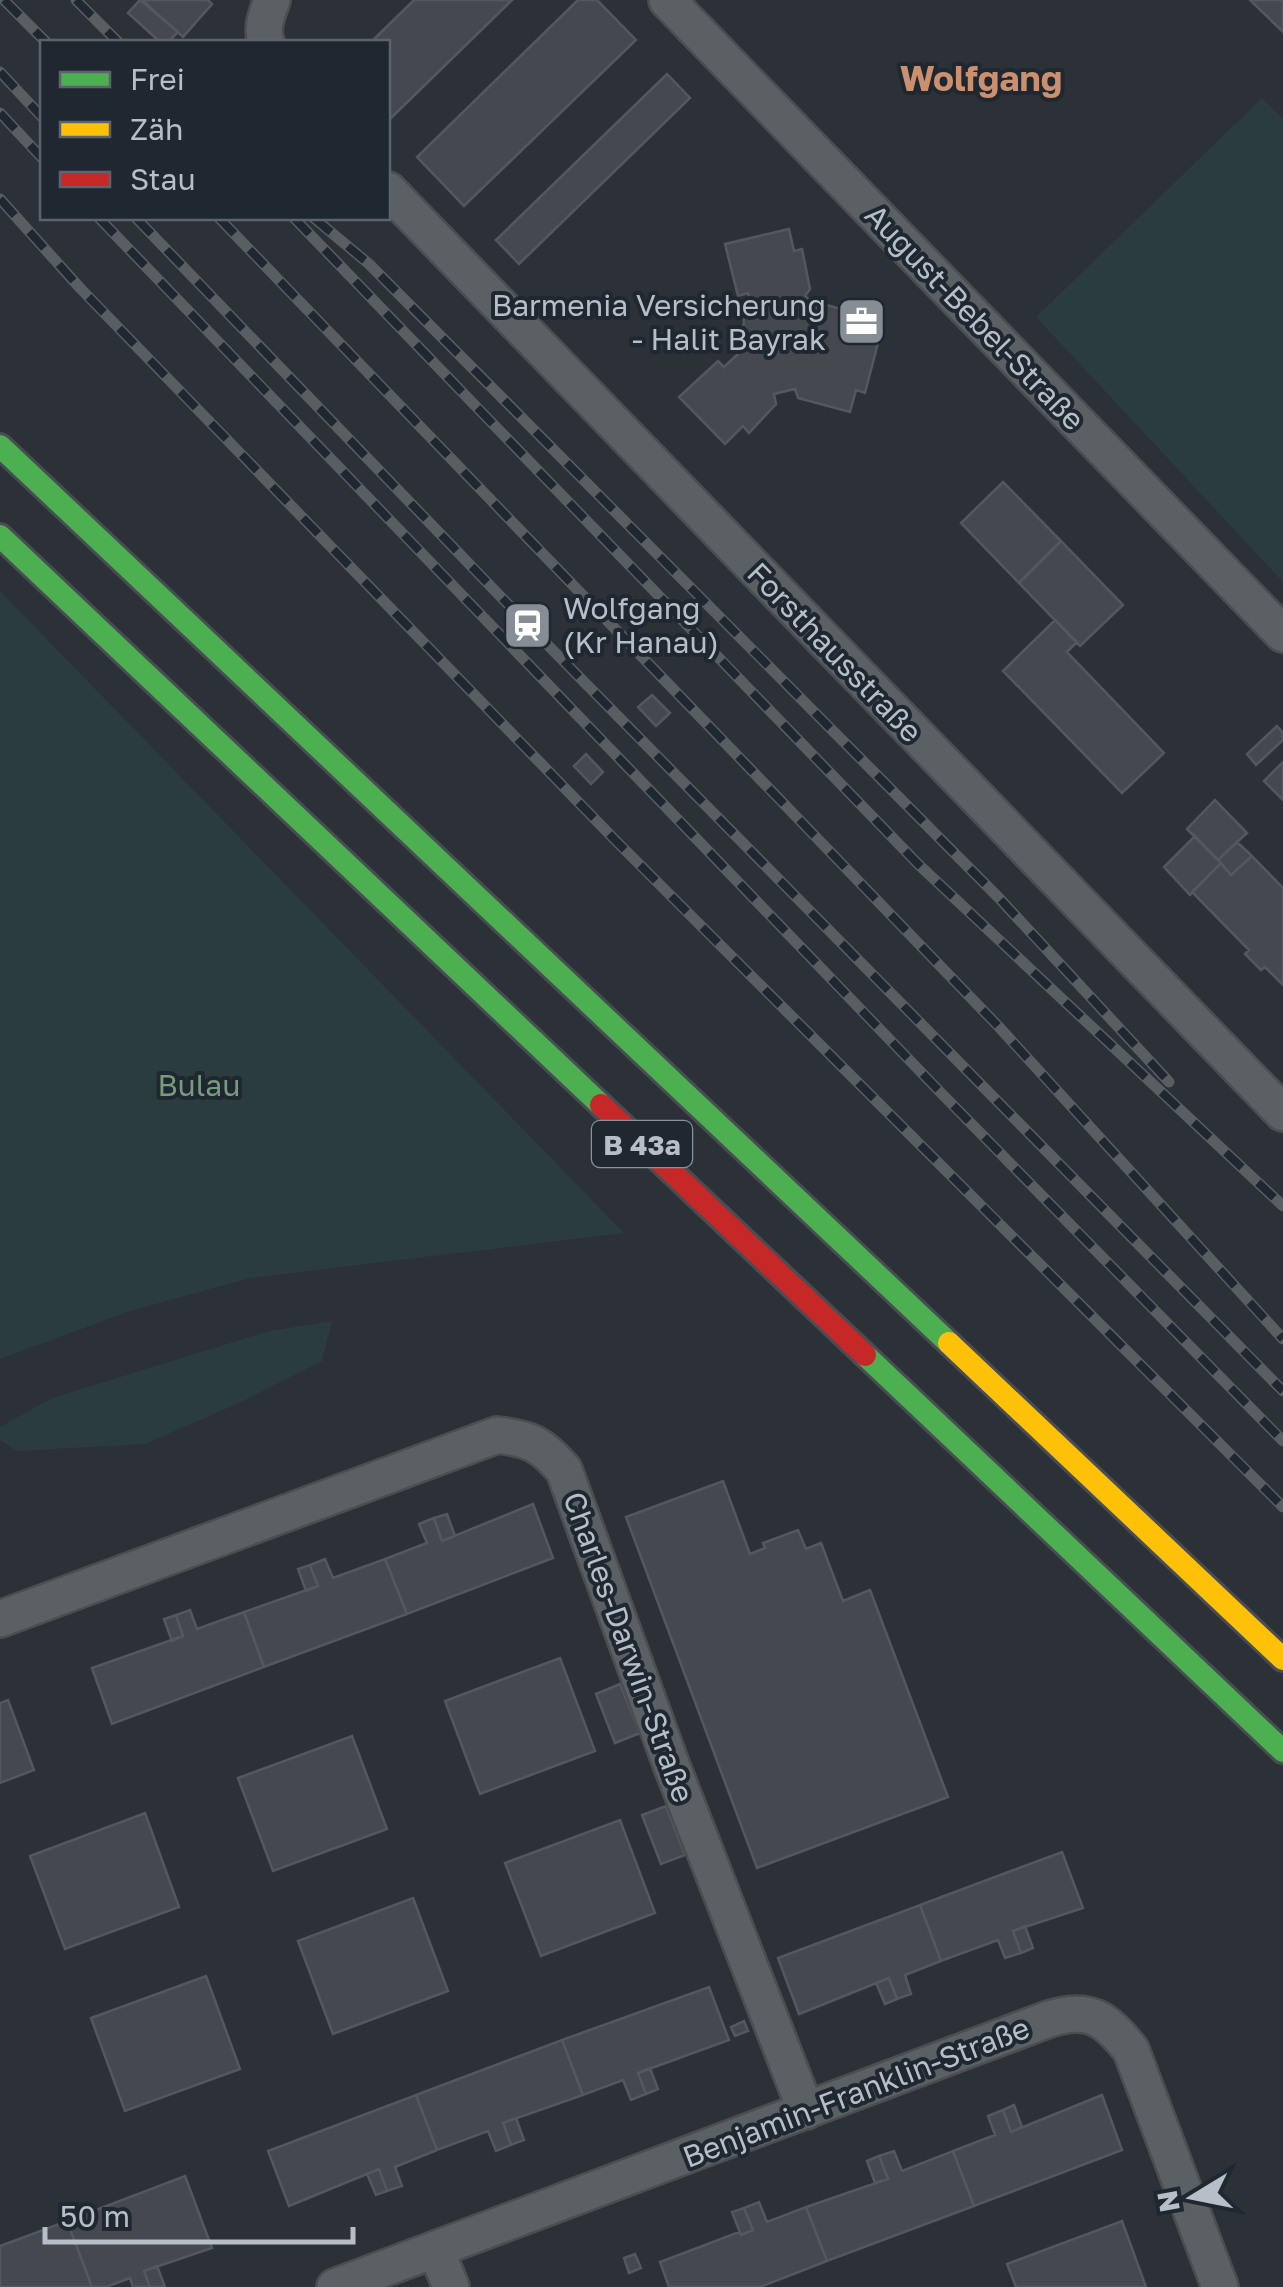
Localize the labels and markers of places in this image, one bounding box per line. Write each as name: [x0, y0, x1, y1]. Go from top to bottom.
place label: Barmenia Versicherung - Halit Bayrak: [492, 287, 826, 357]
office icon: Barmenia Versicherung - Halit Bayrak: [835, 296, 887, 348]
place label: Wolfgang (Kr Hanau): [563, 590, 719, 660]
station icon: Wolfgang (Kr Hanau): [502, 599, 554, 651]

